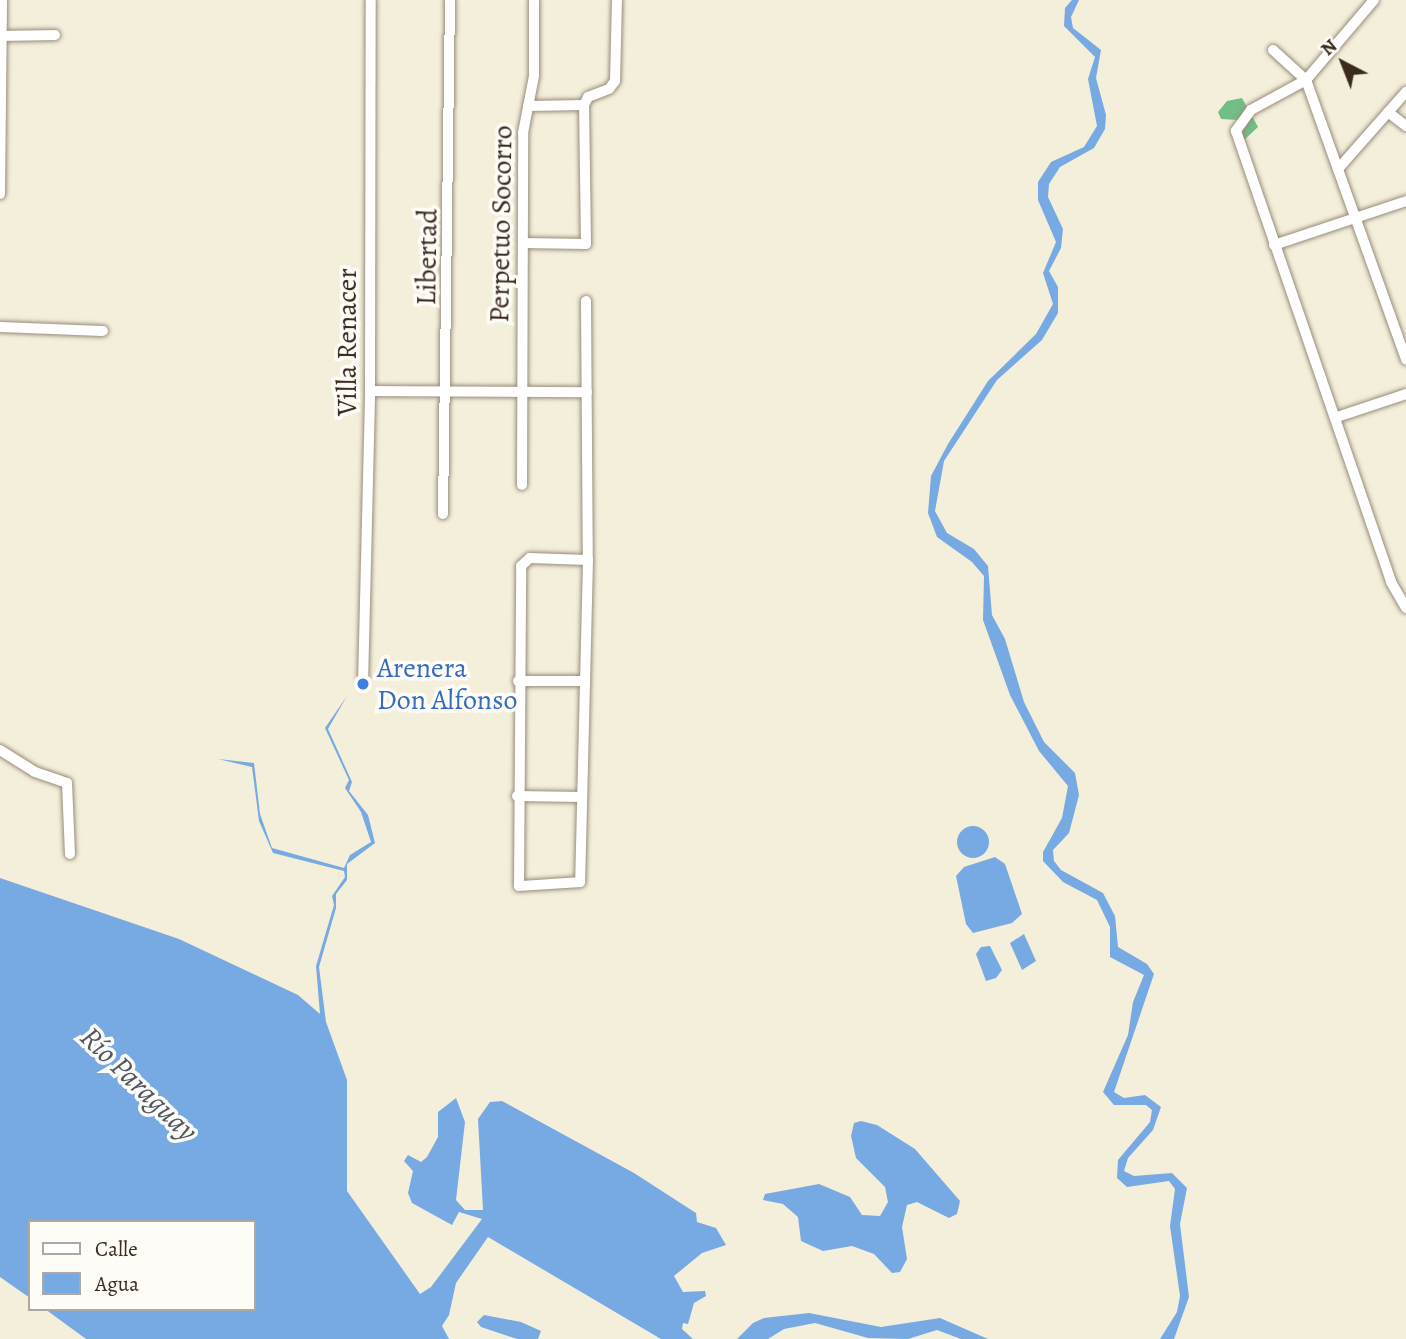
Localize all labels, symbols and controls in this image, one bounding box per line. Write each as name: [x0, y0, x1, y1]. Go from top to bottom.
north arrow: [1308, 28, 1378, 98]
text: N: [1315, 33, 1343, 62]
street label: Perpetuo Socorro: [482, 125, 520, 323]
street label: Libertad: [409, 208, 445, 306]
street label: Villa Renacer: [330, 268, 364, 416]
place label: Arenera Don Alfonso: [377, 651, 517, 717]
marker: Arenera Don Alfonso: [355, 676, 371, 692]
water label: Río Paraguay: [73, 1019, 205, 1149]
legend: [28, 1220, 256, 1311]
text: Calle: [95, 1235, 138, 1263]
text: Agua: [95, 1270, 139, 1298]

